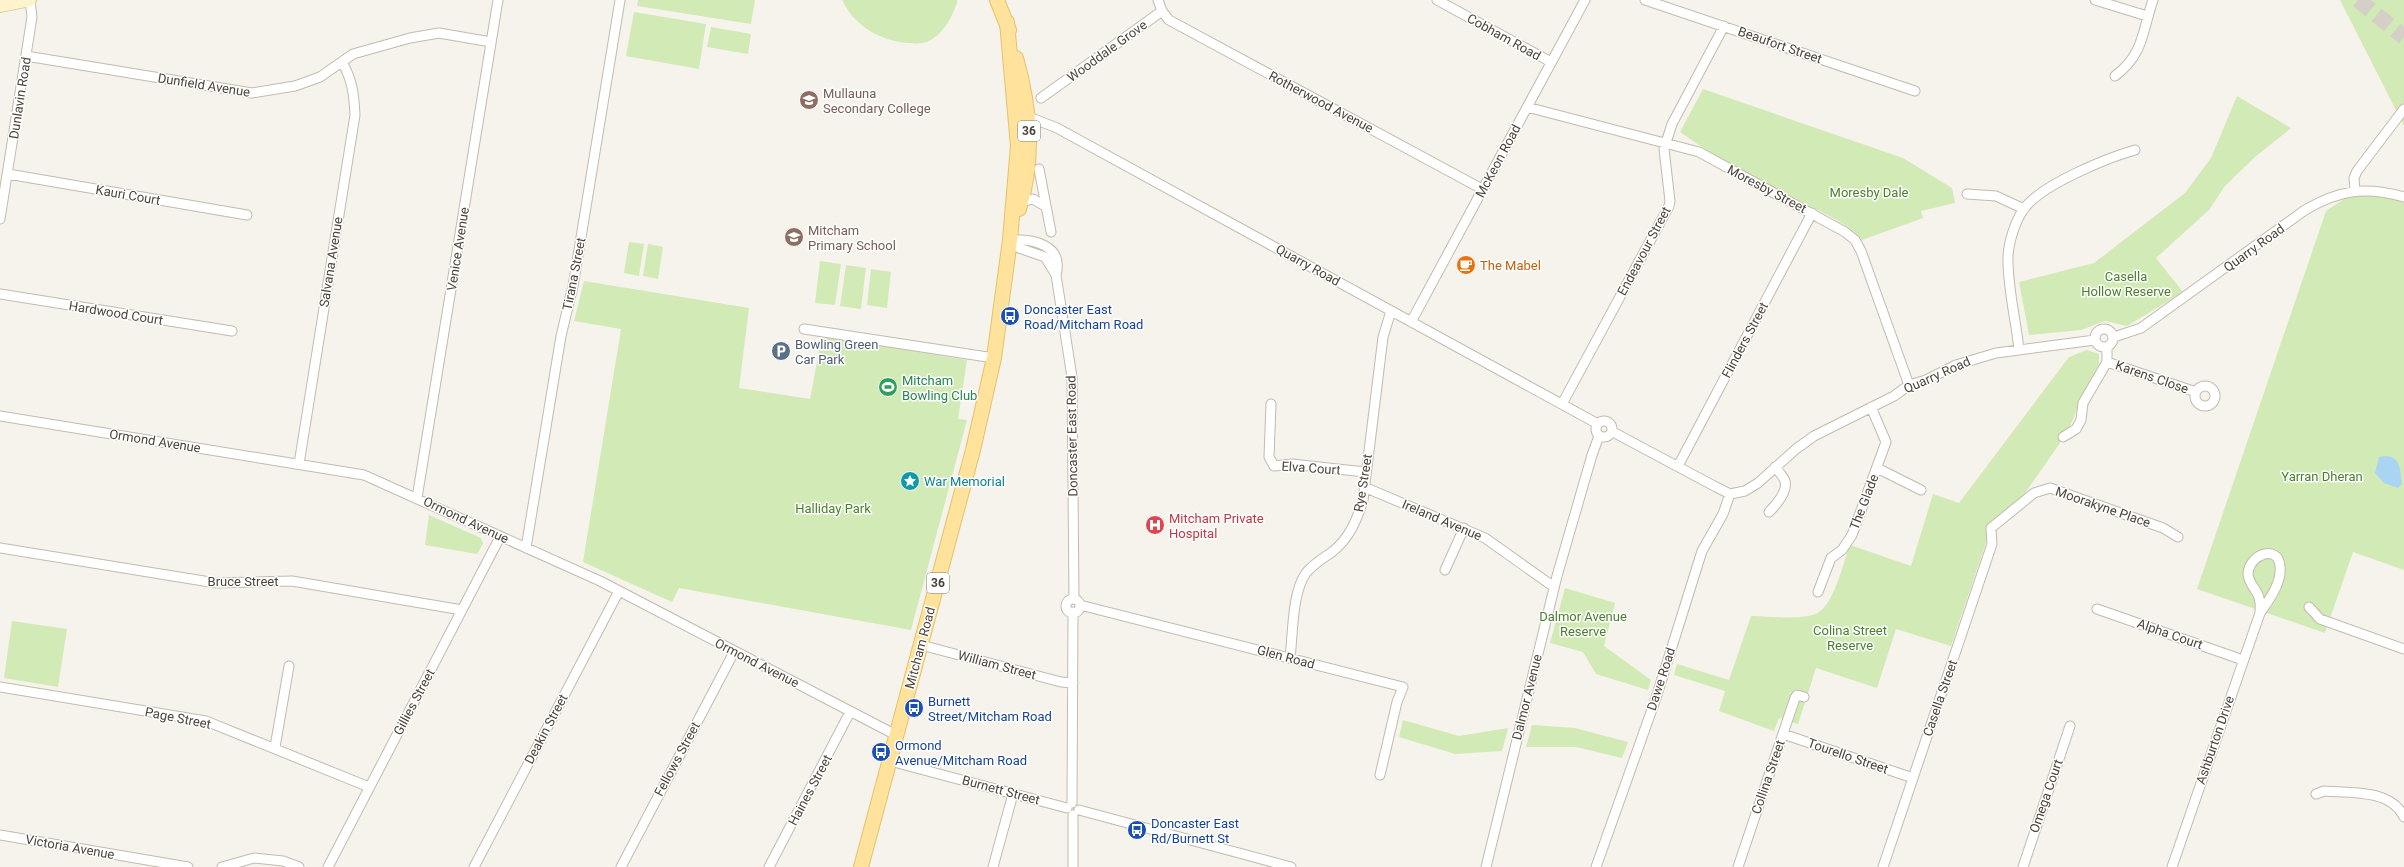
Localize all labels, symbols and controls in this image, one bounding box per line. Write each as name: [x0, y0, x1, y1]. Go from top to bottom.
street label: Cobham Road: [1465, 11, 1543, 63]
street label: Wooddale Grove: [1064, 17, 1150, 85]
street label: Beaufort Street: [1736, 24, 1824, 66]
street label: Dunlavin Road: [6, 56, 34, 140]
street label: Rotherwood Avenue: [1266, 68, 1376, 136]
street label: Dunfield Avenue: [157, 70, 251, 100]
place label: Mullauna Secondary College: [823, 86, 931, 116]
school or university icon: Mullauna Secondary College: [798, 89, 820, 111]
road number: 36: [1018, 121, 1040, 141]
street label: McKeon Road: [1472, 122, 1524, 200]
street label: Moresby Street: [1725, 162, 1809, 216]
street label: Kauri Court: [95, 182, 161, 208]
park label: Moresby Dale: [1830, 185, 1909, 200]
street label: Endeavour Street: [1614, 204, 1674, 298]
street label: Venice Avenue: [444, 206, 472, 292]
street label: Salvana Avenue: [316, 216, 346, 308]
street label: Quarry Road: [2221, 221, 2287, 275]
place label: Mitcham Primary School: [808, 223, 896, 253]
school or university icon: Mitcham Primary School: [783, 226, 805, 248]
street label: Tirana Street: [560, 236, 588, 312]
street label: Quarry Road: [1273, 241, 1343, 289]
cafe icon: The Mabel: [1455, 254, 1477, 276]
place label: The Mabel: [1480, 258, 1541, 273]
park label: Casella Hollow Reserve: [2081, 269, 2171, 299]
street label: Hardwood Court: [68, 298, 164, 328]
street label: Flinders Street: [1719, 300, 1771, 380]
place label: Doncaster East Road/Mitcham Road: [1024, 302, 1143, 332]
bus stop icon: Doncaster East Road/Mitcham Road: [999, 305, 1021, 327]
place label: Bowling Green Car Park: [795, 337, 878, 367]
parking icon: Bowling Green Car Park: [770, 340, 792, 362]
street label: Quarry Road: [1901, 354, 1973, 396]
street label: Karens Close: [2114, 358, 2191, 397]
place label: Mitcham Bowling Club: [902, 373, 977, 403]
street label: Doncaster East Road: [1063, 375, 1081, 497]
sports icon: Mitcham Bowling Club: [877, 376, 899, 398]
street label: Ormond Avenue: [108, 426, 202, 456]
street label: Rye Street: [1351, 453, 1375, 513]
street label: Elva Court: [1281, 458, 1341, 478]
park label: Yarran Dheran: [2281, 469, 2363, 484]
place icon: War Memorial: [899, 470, 921, 492]
street label: The Glade: [1847, 472, 1881, 532]
place label: War Memorial: [924, 474, 1005, 489]
street label: Moorakyne Place: [2053, 484, 2153, 530]
street label: Ormond Avenue: [421, 494, 511, 546]
street label: Ireland Avenue: [1400, 496, 1484, 544]
park label: Halliday Park: [795, 501, 871, 516]
place label: Mitcham Private Hospital: [1169, 511, 1264, 541]
hospital icon: Mitcham Private Hospital: [1144, 514, 1166, 536]
road number: 36: [927, 573, 949, 593]
street label: Bruce Street: [208, 574, 278, 589]
street label: Mitcham Road: [902, 605, 938, 691]
park label: Dalmor Avenue Reserve: [1539, 609, 1627, 639]
street label: Alpha Court: [2135, 616, 2205, 652]
park label: Colina Street Reserve: [1813, 623, 1887, 653]
street label: Ormond Avenue: [712, 635, 802, 691]
street label: Glen Road: [1255, 642, 1317, 672]
street label: Dawe Road: [1644, 646, 1678, 712]
street label: William Street: [956, 647, 1038, 683]
street label: Dalmor Avenue: [1509, 653, 1545, 741]
street label: Casella Street: [1920, 658, 1960, 738]
street label: Gillies Street: [390, 666, 438, 738]
street label: Deakin Street: [521, 692, 571, 766]
place label: Burnett Street/Mitcham Road: [928, 694, 1052, 724]
street label: Ashburton Drive: [2193, 694, 2237, 786]
bus stop icon: Burnett Street/Mitcham Road: [903, 697, 925, 719]
street label: Page Street: [144, 704, 212, 732]
street label: Fellows Street: [651, 719, 703, 799]
street label: Tourello Street: [1806, 735, 1890, 777]
place label: Ormond Avenue/Mitcham Road: [895, 738, 1027, 768]
street label: Collina Street: [1748, 738, 1788, 816]
bus stop icon: Ormond Avenue/Mitcham Road: [870, 741, 892, 763]
street label: Haines Street: [785, 752, 835, 828]
street label: Omega Court: [2026, 757, 2066, 835]
street label: Burnett Street: [961, 772, 1041, 808]
place label: Doncaster East Rd/Burnett St: [1151, 816, 1239, 846]
bus stop icon: Doncaster East Rd/Burnett St: [1126, 819, 1148, 841]
street label: Victoria Avenue: [24, 832, 116, 862]

